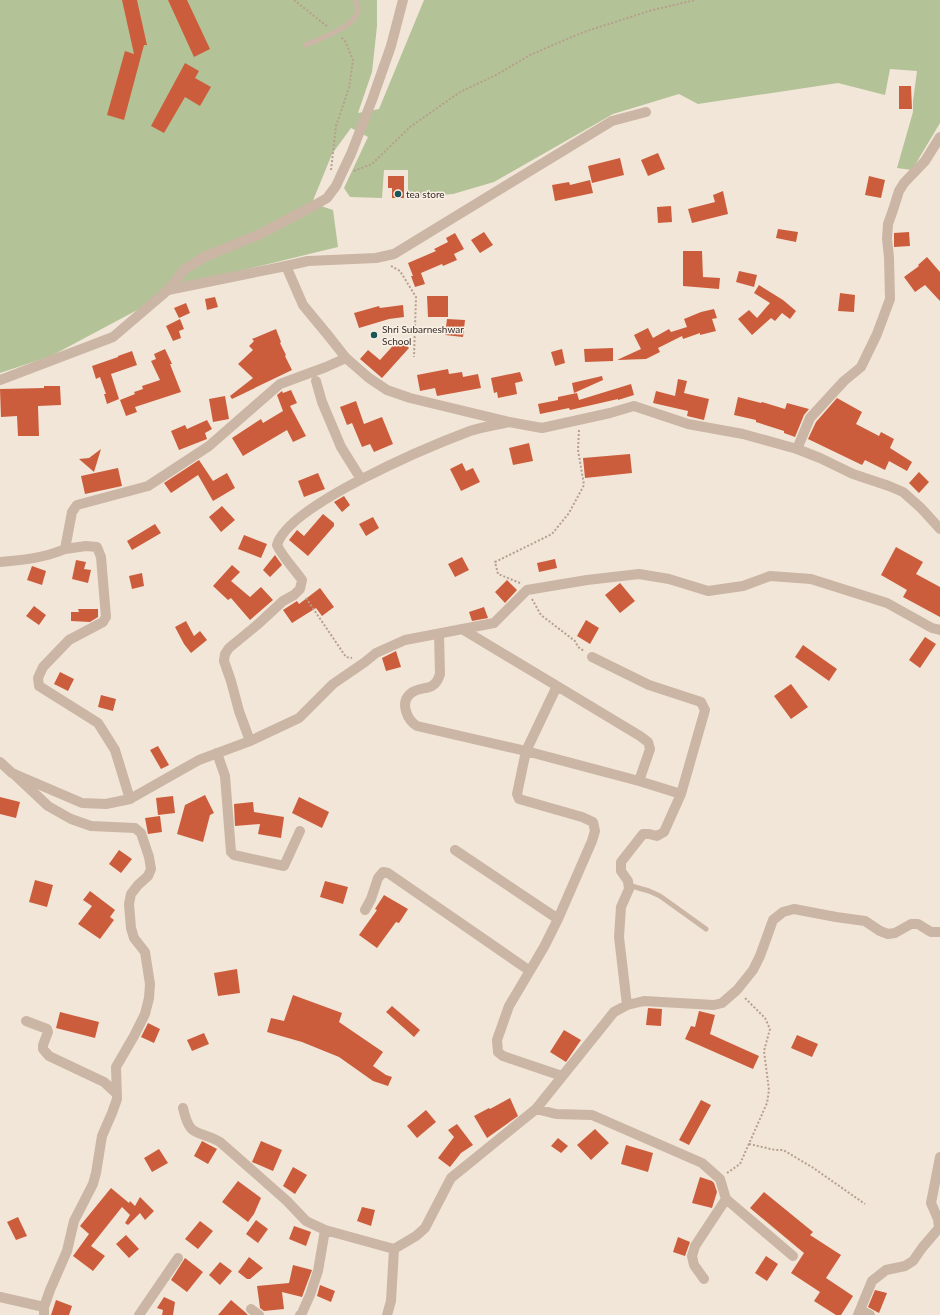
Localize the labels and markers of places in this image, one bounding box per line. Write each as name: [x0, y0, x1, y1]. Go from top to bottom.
place label: tea store: [406, 188, 445, 200]
marker: tea store: [393, 189, 403, 199]
place label: Shri Subarneshwar School: [382, 323, 464, 347]
marker: Shri Subarneshwar School: [369, 330, 379, 340]

